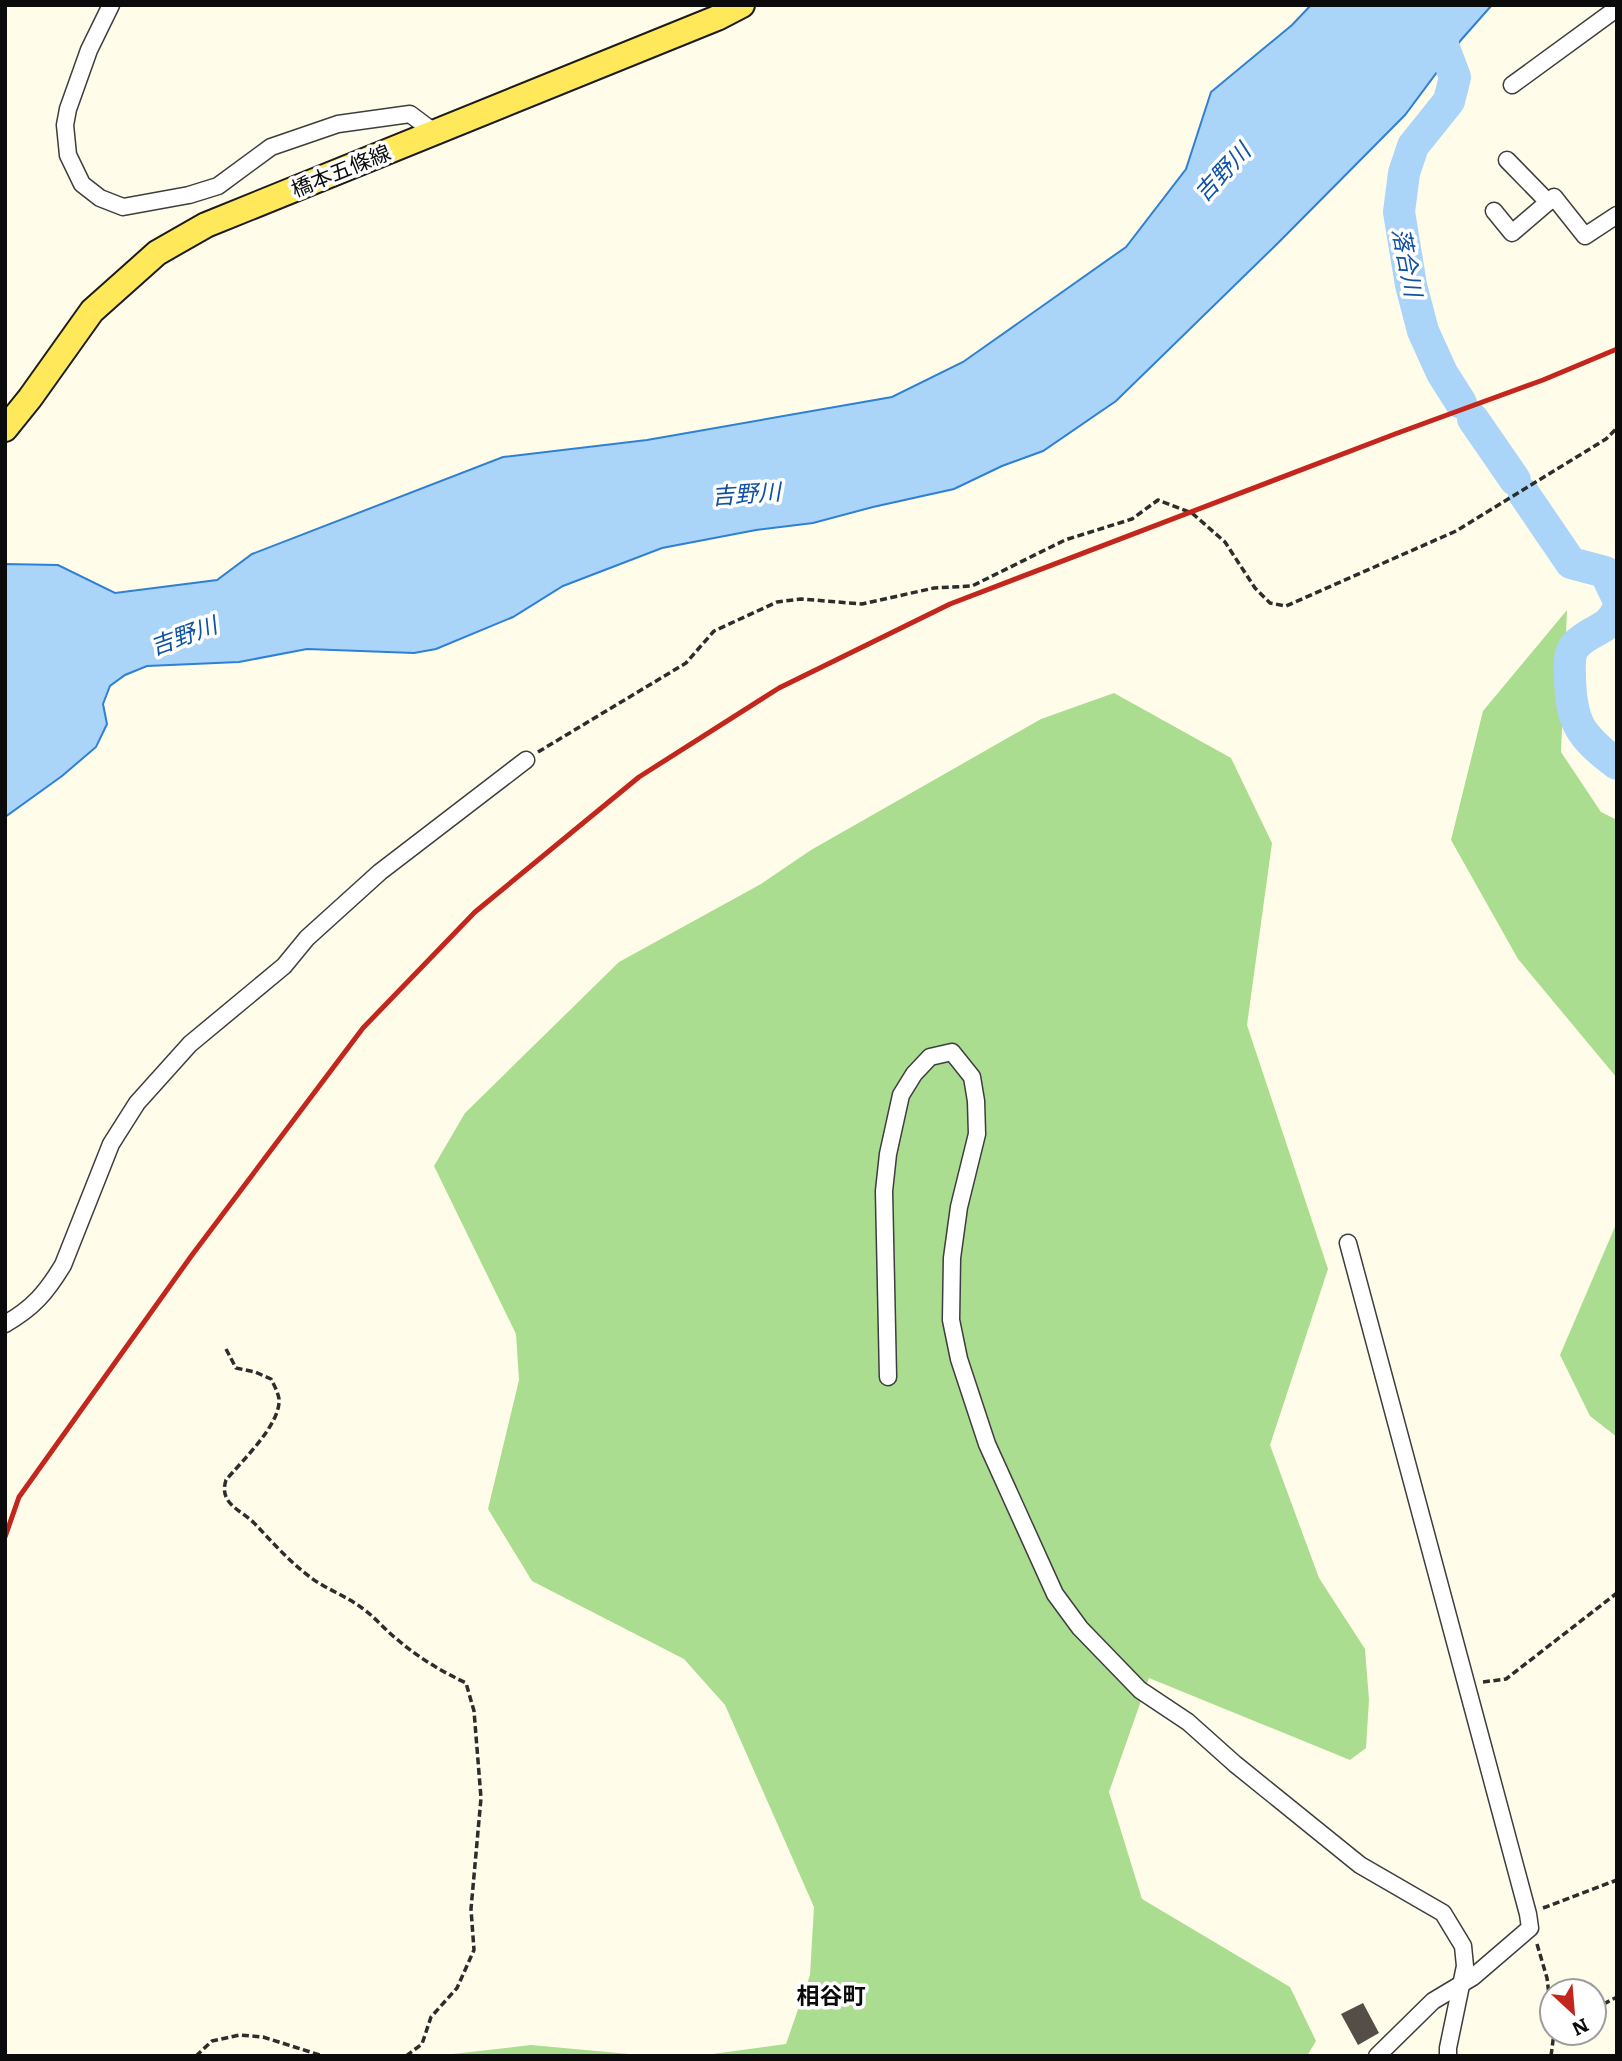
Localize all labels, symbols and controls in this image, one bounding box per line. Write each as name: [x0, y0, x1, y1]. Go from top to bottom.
water label: 吉野川: [1185, 132, 1259, 208]
street label: 橋本五條線: [286, 135, 394, 203]
water label: 落合川: [1386, 225, 1433, 302]
water label: 吉野川: [710, 472, 785, 511]
water label: 吉野川: [145, 605, 224, 662]
district label: 相谷町: [797, 1977, 866, 2011]
north arrow: [1538, 1977, 1608, 2047]
text: N: [1568, 2012, 1594, 2044]

